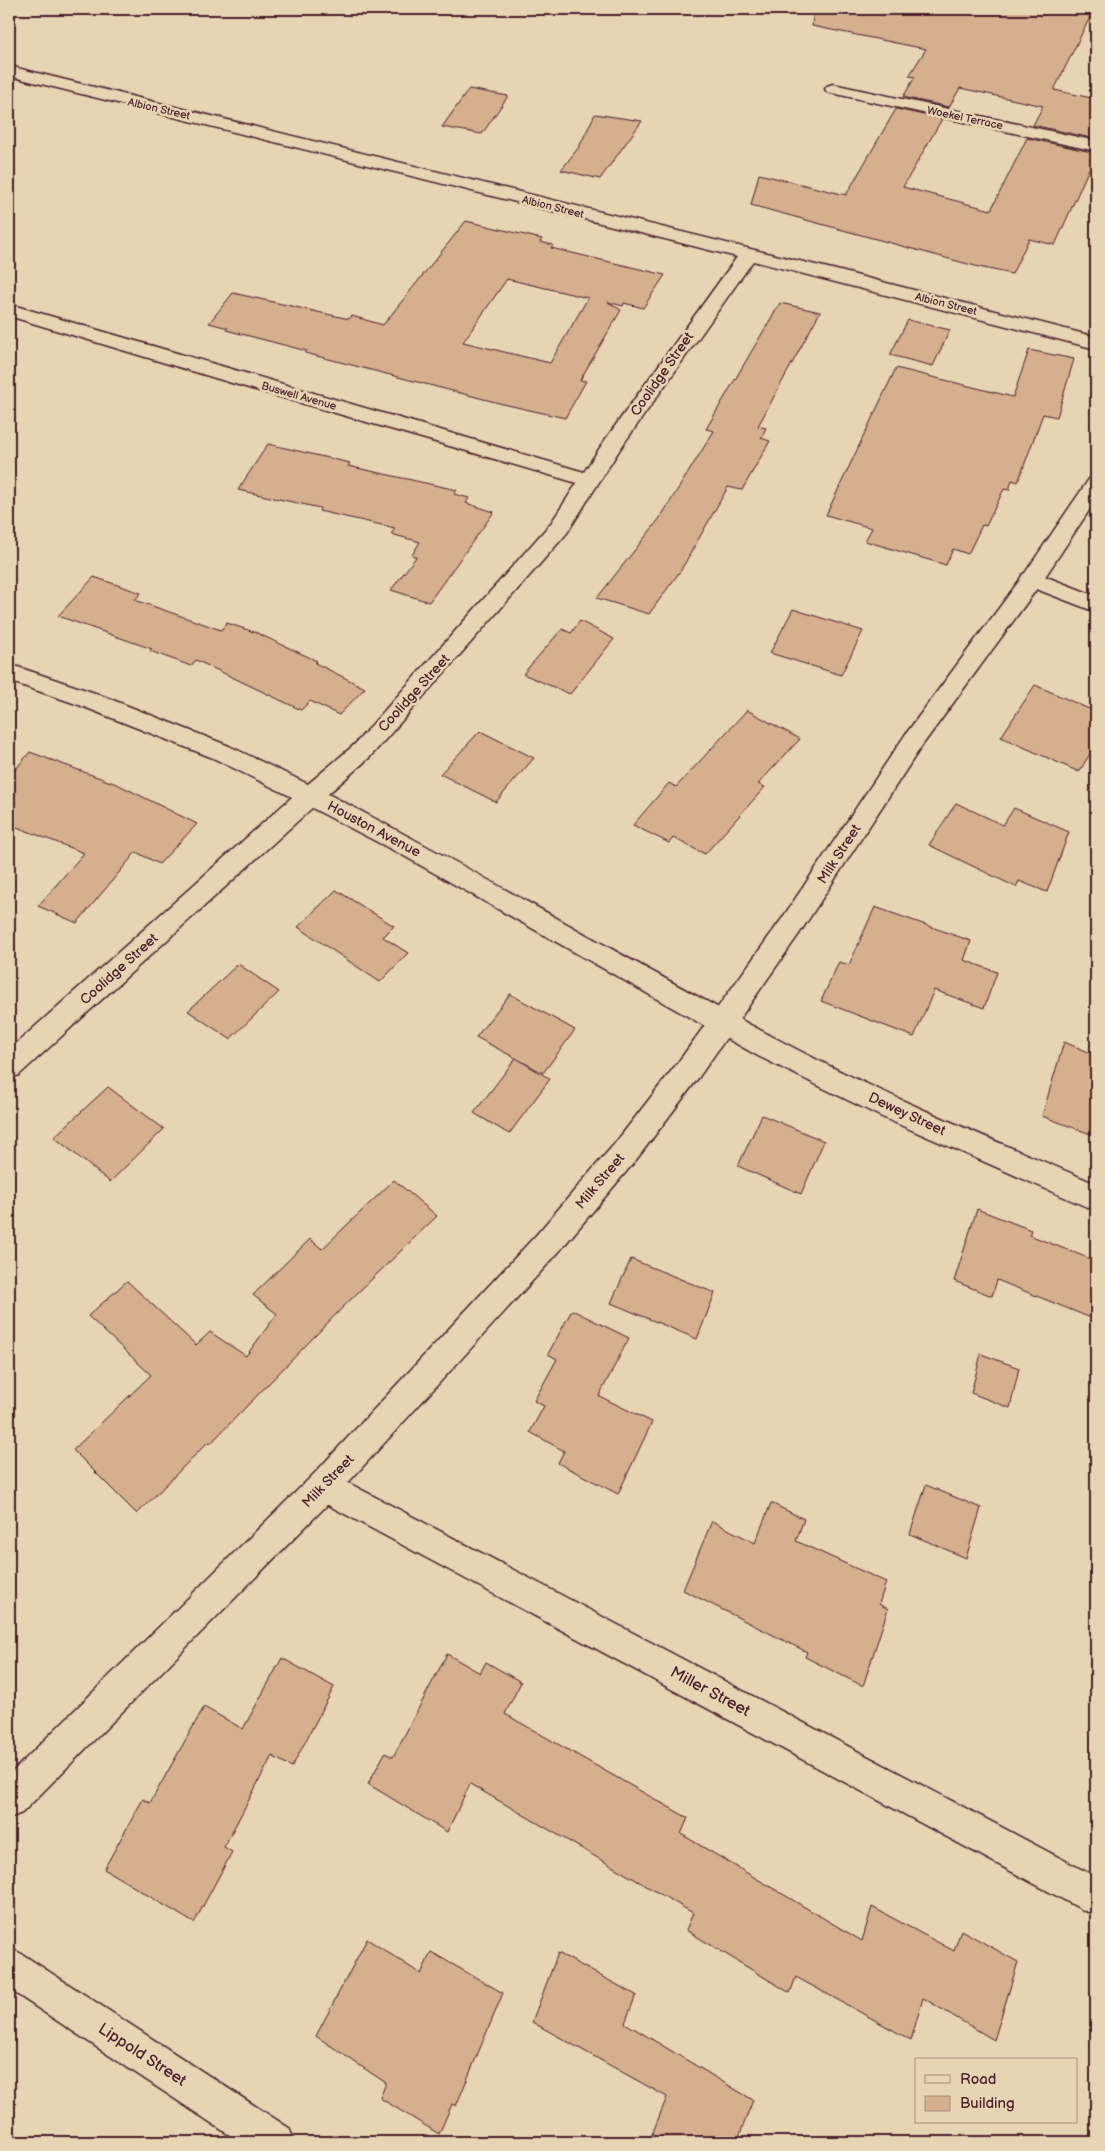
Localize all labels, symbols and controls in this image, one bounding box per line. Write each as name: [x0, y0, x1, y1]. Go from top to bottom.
street label: Albion Street: [127, 96, 192, 123]
street label: Woekel Terrace: [926, 104, 1005, 132]
street label: Albion Street: [521, 193, 586, 221]
street label: Albion Street: [914, 290, 979, 318]
street label: Coolidge Street: [627, 328, 698, 419]
street label: Buswell Avenue: [260, 379, 339, 413]
street label: Coolidge Street: [375, 650, 454, 735]
street label: Houston Avenue: [324, 797, 424, 861]
street label: Milk Street: [814, 821, 865, 887]
street label: Coolidge Street: [77, 929, 162, 1008]
street label: Dewey Street: [866, 1089, 949, 1140]
street label: Milk Street: [572, 1149, 629, 1212]
street label: Milk Street: [299, 1450, 358, 1511]
street label: Miller Street: [667, 1663, 753, 1721]
street label: Lippold Street: [94, 2019, 190, 2091]
legend: [915, 2058, 1078, 2124]
text: Road: [960, 2070, 996, 2089]
text: Building: [960, 2094, 1015, 2113]

